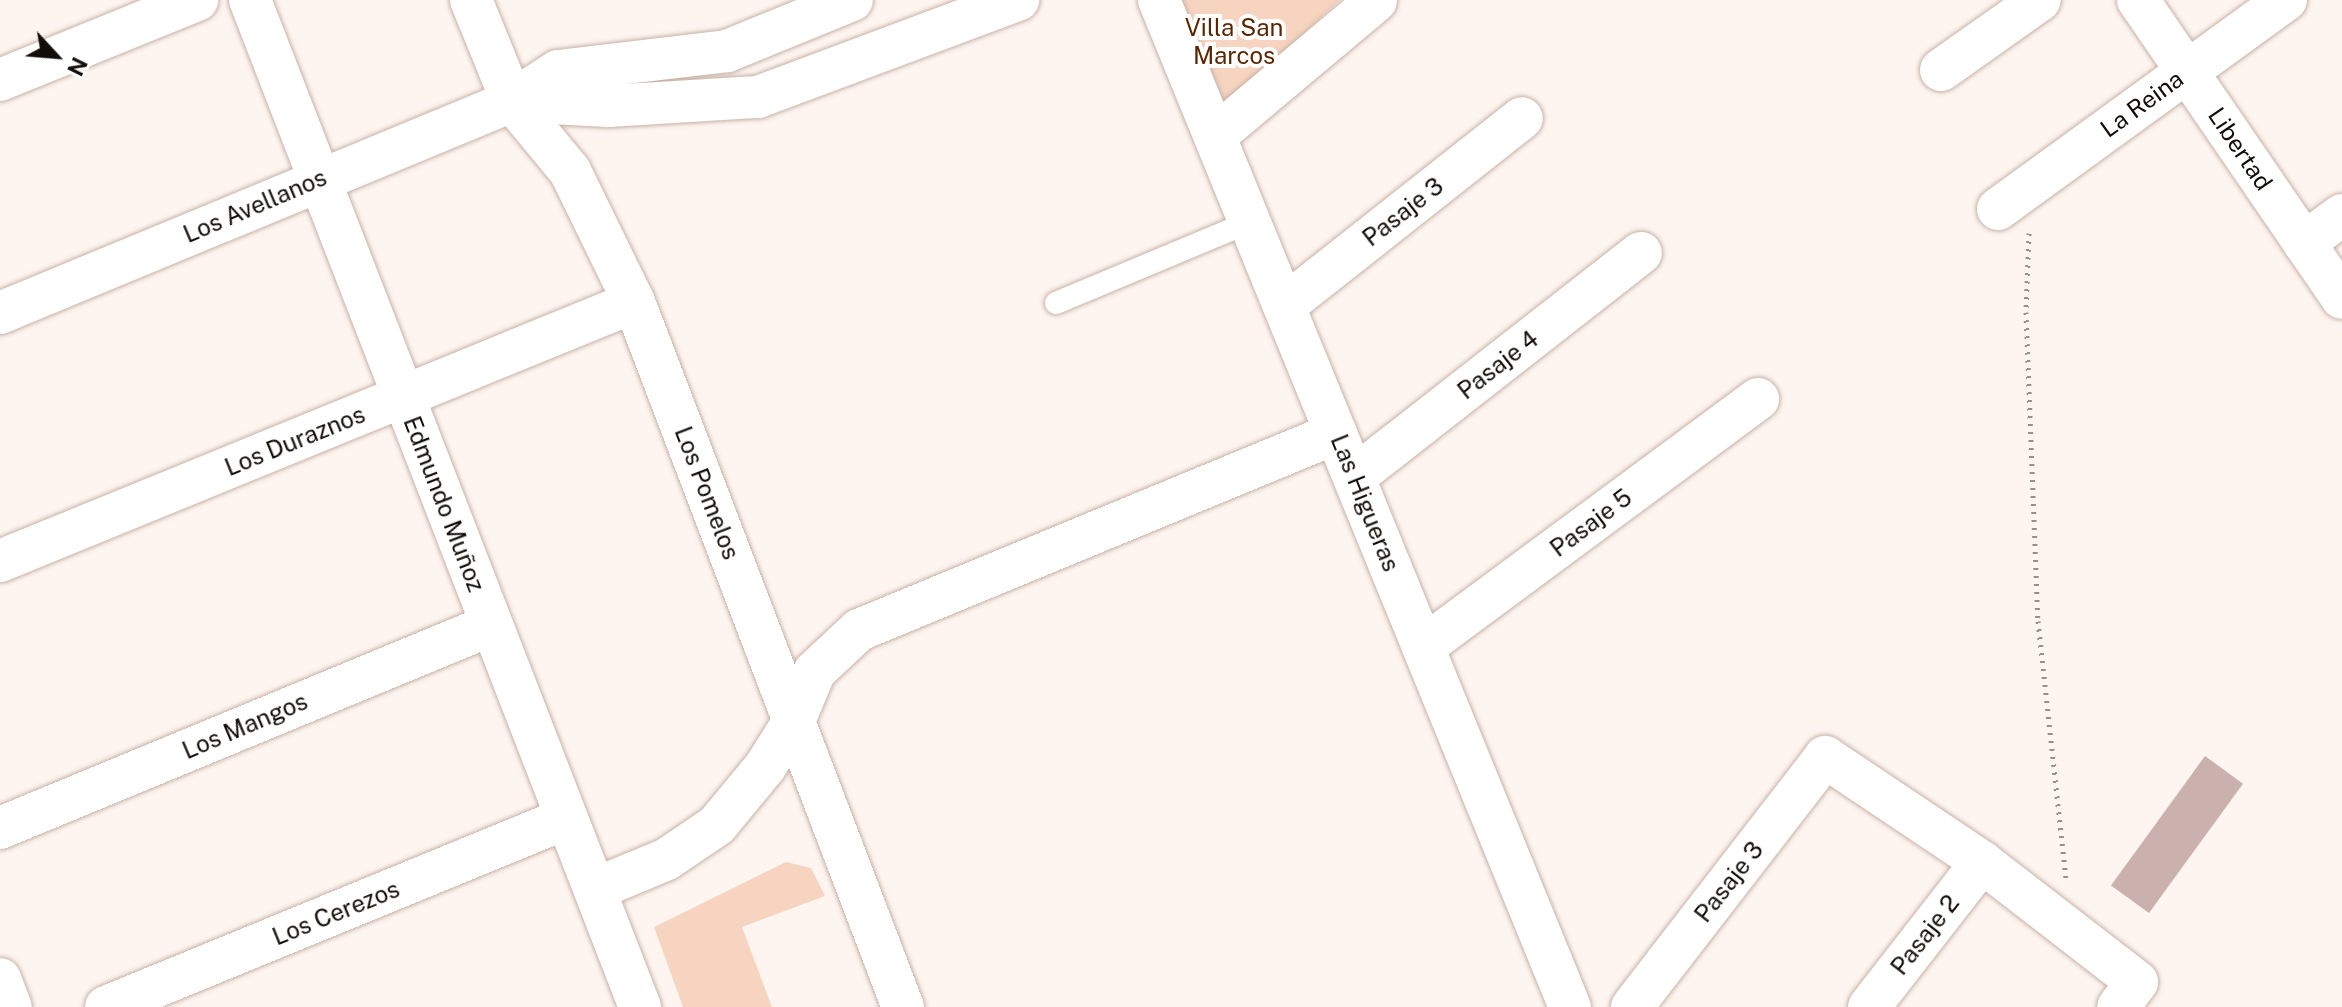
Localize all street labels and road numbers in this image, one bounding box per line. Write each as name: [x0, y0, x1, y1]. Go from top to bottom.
street label: La Reina: [2095, 64, 2189, 144]
street label: Libertad: [2202, 102, 2278, 196]
street label: Los Avellanos: [179, 163, 331, 249]
street label: Pasaje 3: [1357, 172, 1449, 252]
street label: Pasaje 4: [1452, 325, 1544, 405]
street label: Los Duraznos: [221, 400, 369, 482]
street label: Edmundo Muñoz: [397, 412, 491, 596]
street label: Los Pomelos: [668, 422, 746, 564]
street label: Las Higueras: [1324, 430, 1406, 576]
street label: Pasaje 5: [1544, 483, 1638, 563]
street label: Los Mangos: [178, 687, 312, 765]
street label: Pasaje 3: [1689, 836, 1769, 928]
street label: Los Cerezos: [268, 874, 404, 952]
street label: Pasaje 2: [1885, 889, 1965, 981]

